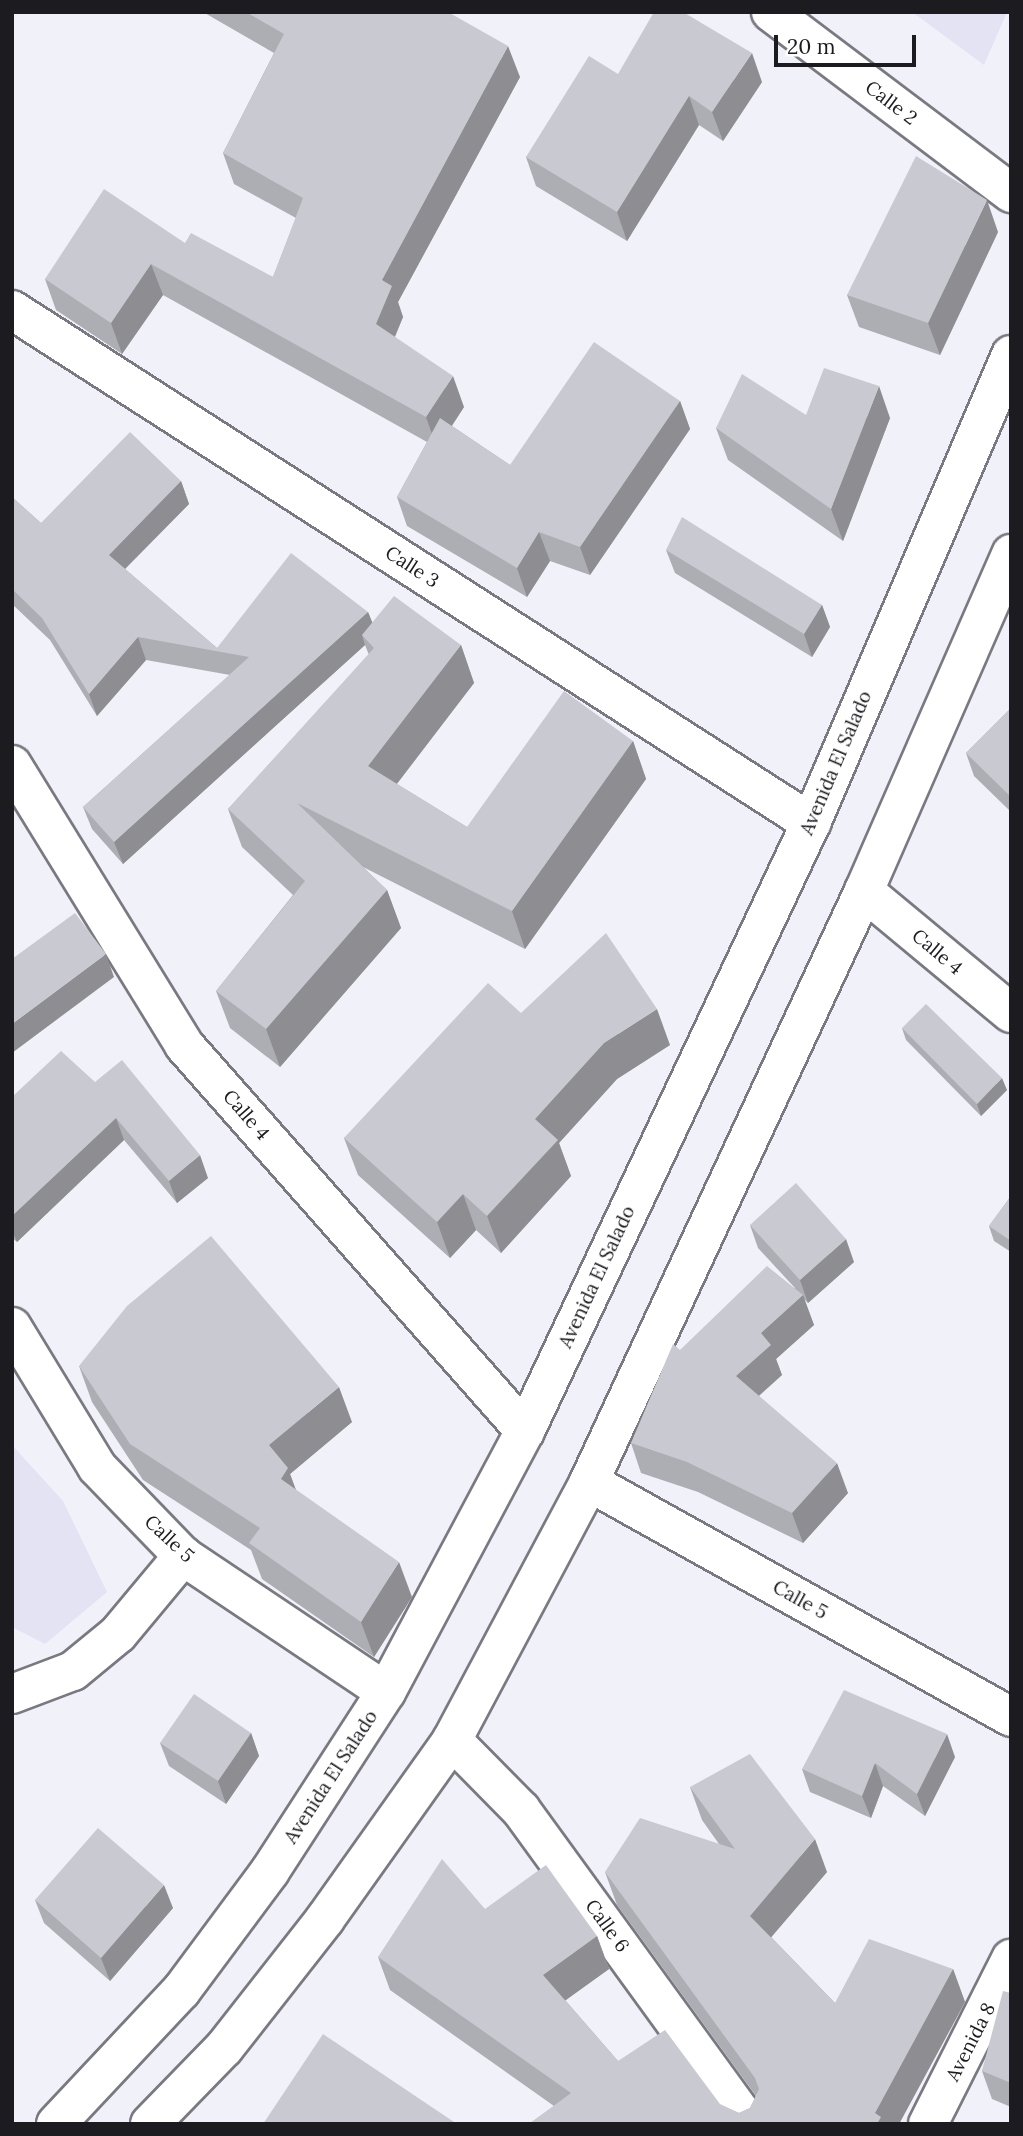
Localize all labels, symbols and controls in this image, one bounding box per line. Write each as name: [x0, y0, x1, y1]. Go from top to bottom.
scale bar: [778, 21, 920, 65]
text: 20 m: [787, 33, 836, 60]
street label: Calle 2: [861, 76, 921, 130]
street label: Calle 3: [381, 541, 443, 593]
street label: Avenida El Salado: [795, 688, 877, 838]
street label: Calle 4: [907, 924, 967, 980]
street label: Calle 4: [218, 1085, 274, 1145]
street label: Avenida El Salado: [554, 1202, 640, 1352]
street label: Calle 5: [140, 1511, 198, 1567]
street label: Calle 5: [769, 1576, 831, 1624]
street label: Avenida El Salado: [279, 1706, 383, 1848]
street label: Calle 6: [580, 1895, 634, 1957]
street label: Avenida 8: [942, 1999, 1000, 2085]

